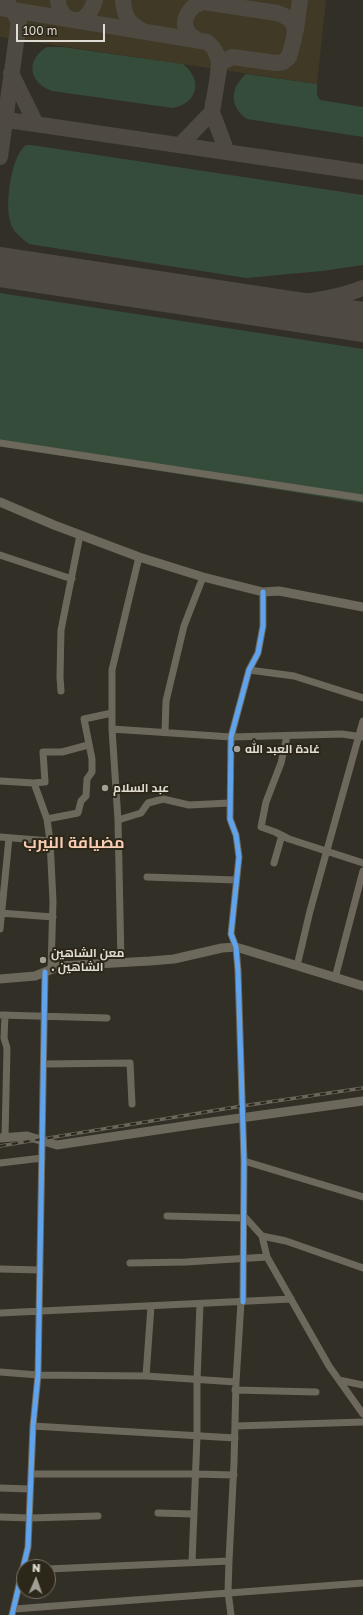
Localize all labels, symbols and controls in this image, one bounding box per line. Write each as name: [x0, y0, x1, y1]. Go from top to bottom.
scale bar: [18, 16, 107, 42]
text: 100 m: [23, 23, 57, 38]
place label: غادة العبد الله: [245, 742, 320, 756]
marker: غادة العبد الله: [232, 744, 242, 754]
place label: عبد السلام: [113, 781, 169, 795]
marker: عبد السلام: [100, 783, 110, 793]
district label: مضيافة النيرب: [23, 833, 125, 853]
place label: معن الشاهين . الشاهين: [51, 946, 125, 974]
marker: معن الشاهين . الشاهين: [38, 955, 48, 965]
north arrow: [16, 1559, 56, 1599]
text: N: [32, 1561, 41, 1574]

